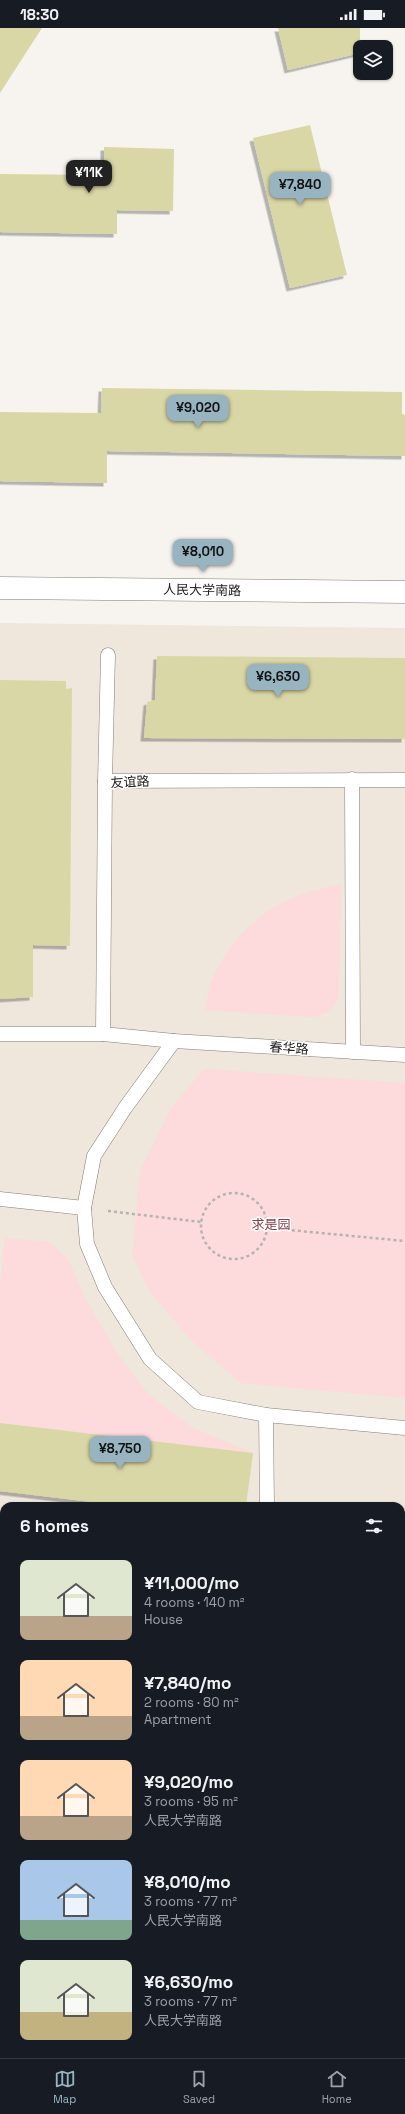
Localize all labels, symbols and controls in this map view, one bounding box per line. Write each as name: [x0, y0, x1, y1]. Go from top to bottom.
text: 18:30: [20, 5, 59, 24]
map controls: [353, 40, 393, 80]
button: layers: [353, 40, 393, 80]
pin: ¥11K: [65, 160, 113, 194]
text: ¥11K: [75, 164, 103, 181]
pin: ¥7,840: [267, 172, 333, 206]
text: ¥7,840: [279, 176, 321, 193]
pin: ¥9,020: [165, 395, 231, 429]
text: ¥9,020: [176, 399, 220, 416]
pin: ¥8,010: [170, 539, 236, 573]
text: ¥8,010: [182, 543, 224, 560]
street label: 人民大学南路: [163, 581, 241, 599]
pin: ¥6,630: [245, 664, 311, 698]
text: ¥6,630: [256, 668, 300, 685]
street label: 友谊路: [110, 772, 150, 792]
street label: 春华路: [269, 1038, 309, 1058]
park label: 求是园: [251, 1216, 291, 1233]
pin: ¥8,750: [87, 1436, 153, 1470]
text: ¥8,750: [99, 1440, 141, 1457]
text: 6 homes: [20, 1515, 89, 1537]
icon: filters: [363, 1515, 385, 1537]
text: ¥11,000/mo: [144, 1572, 239, 1594]
icon: home: [52, 1576, 100, 1624]
text: 4 rooms · 140 m²: [144, 1594, 245, 1611]
text: House: [144, 1611, 183, 1628]
text: ¥7,840/mo: [144, 1672, 231, 1694]
icon: home: [52, 1676, 100, 1724]
text: 2 rooms · 80 m²: [144, 1694, 239, 1711]
text: Apartment: [144, 1711, 212, 1728]
text: ¥9,020/mo: [144, 1771, 233, 1793]
icon: home: [52, 1776, 100, 1824]
text: 3 rooms · 95 m²: [144, 1793, 238, 1810]
text: 人民大学南路: [144, 1812, 222, 1829]
text: ¥8,010/mo: [144, 1871, 231, 1893]
icon: home: [52, 1876, 100, 1924]
text: 3 rooms · 77 m²: [144, 1893, 237, 1910]
text: 人民大学南路: [144, 1912, 222, 1929]
text: ¥6,630/mo: [144, 1971, 233, 1993]
icon: home: [52, 1976, 100, 2024]
text: 3 rooms · 77 m²: [144, 1993, 237, 2010]
text: 人民大学南路: [144, 2012, 222, 2029]
tab: Map: [53, 2068, 76, 2106]
tab: Saved: [183, 2068, 215, 2106]
tab: Home: [322, 2068, 352, 2106]

